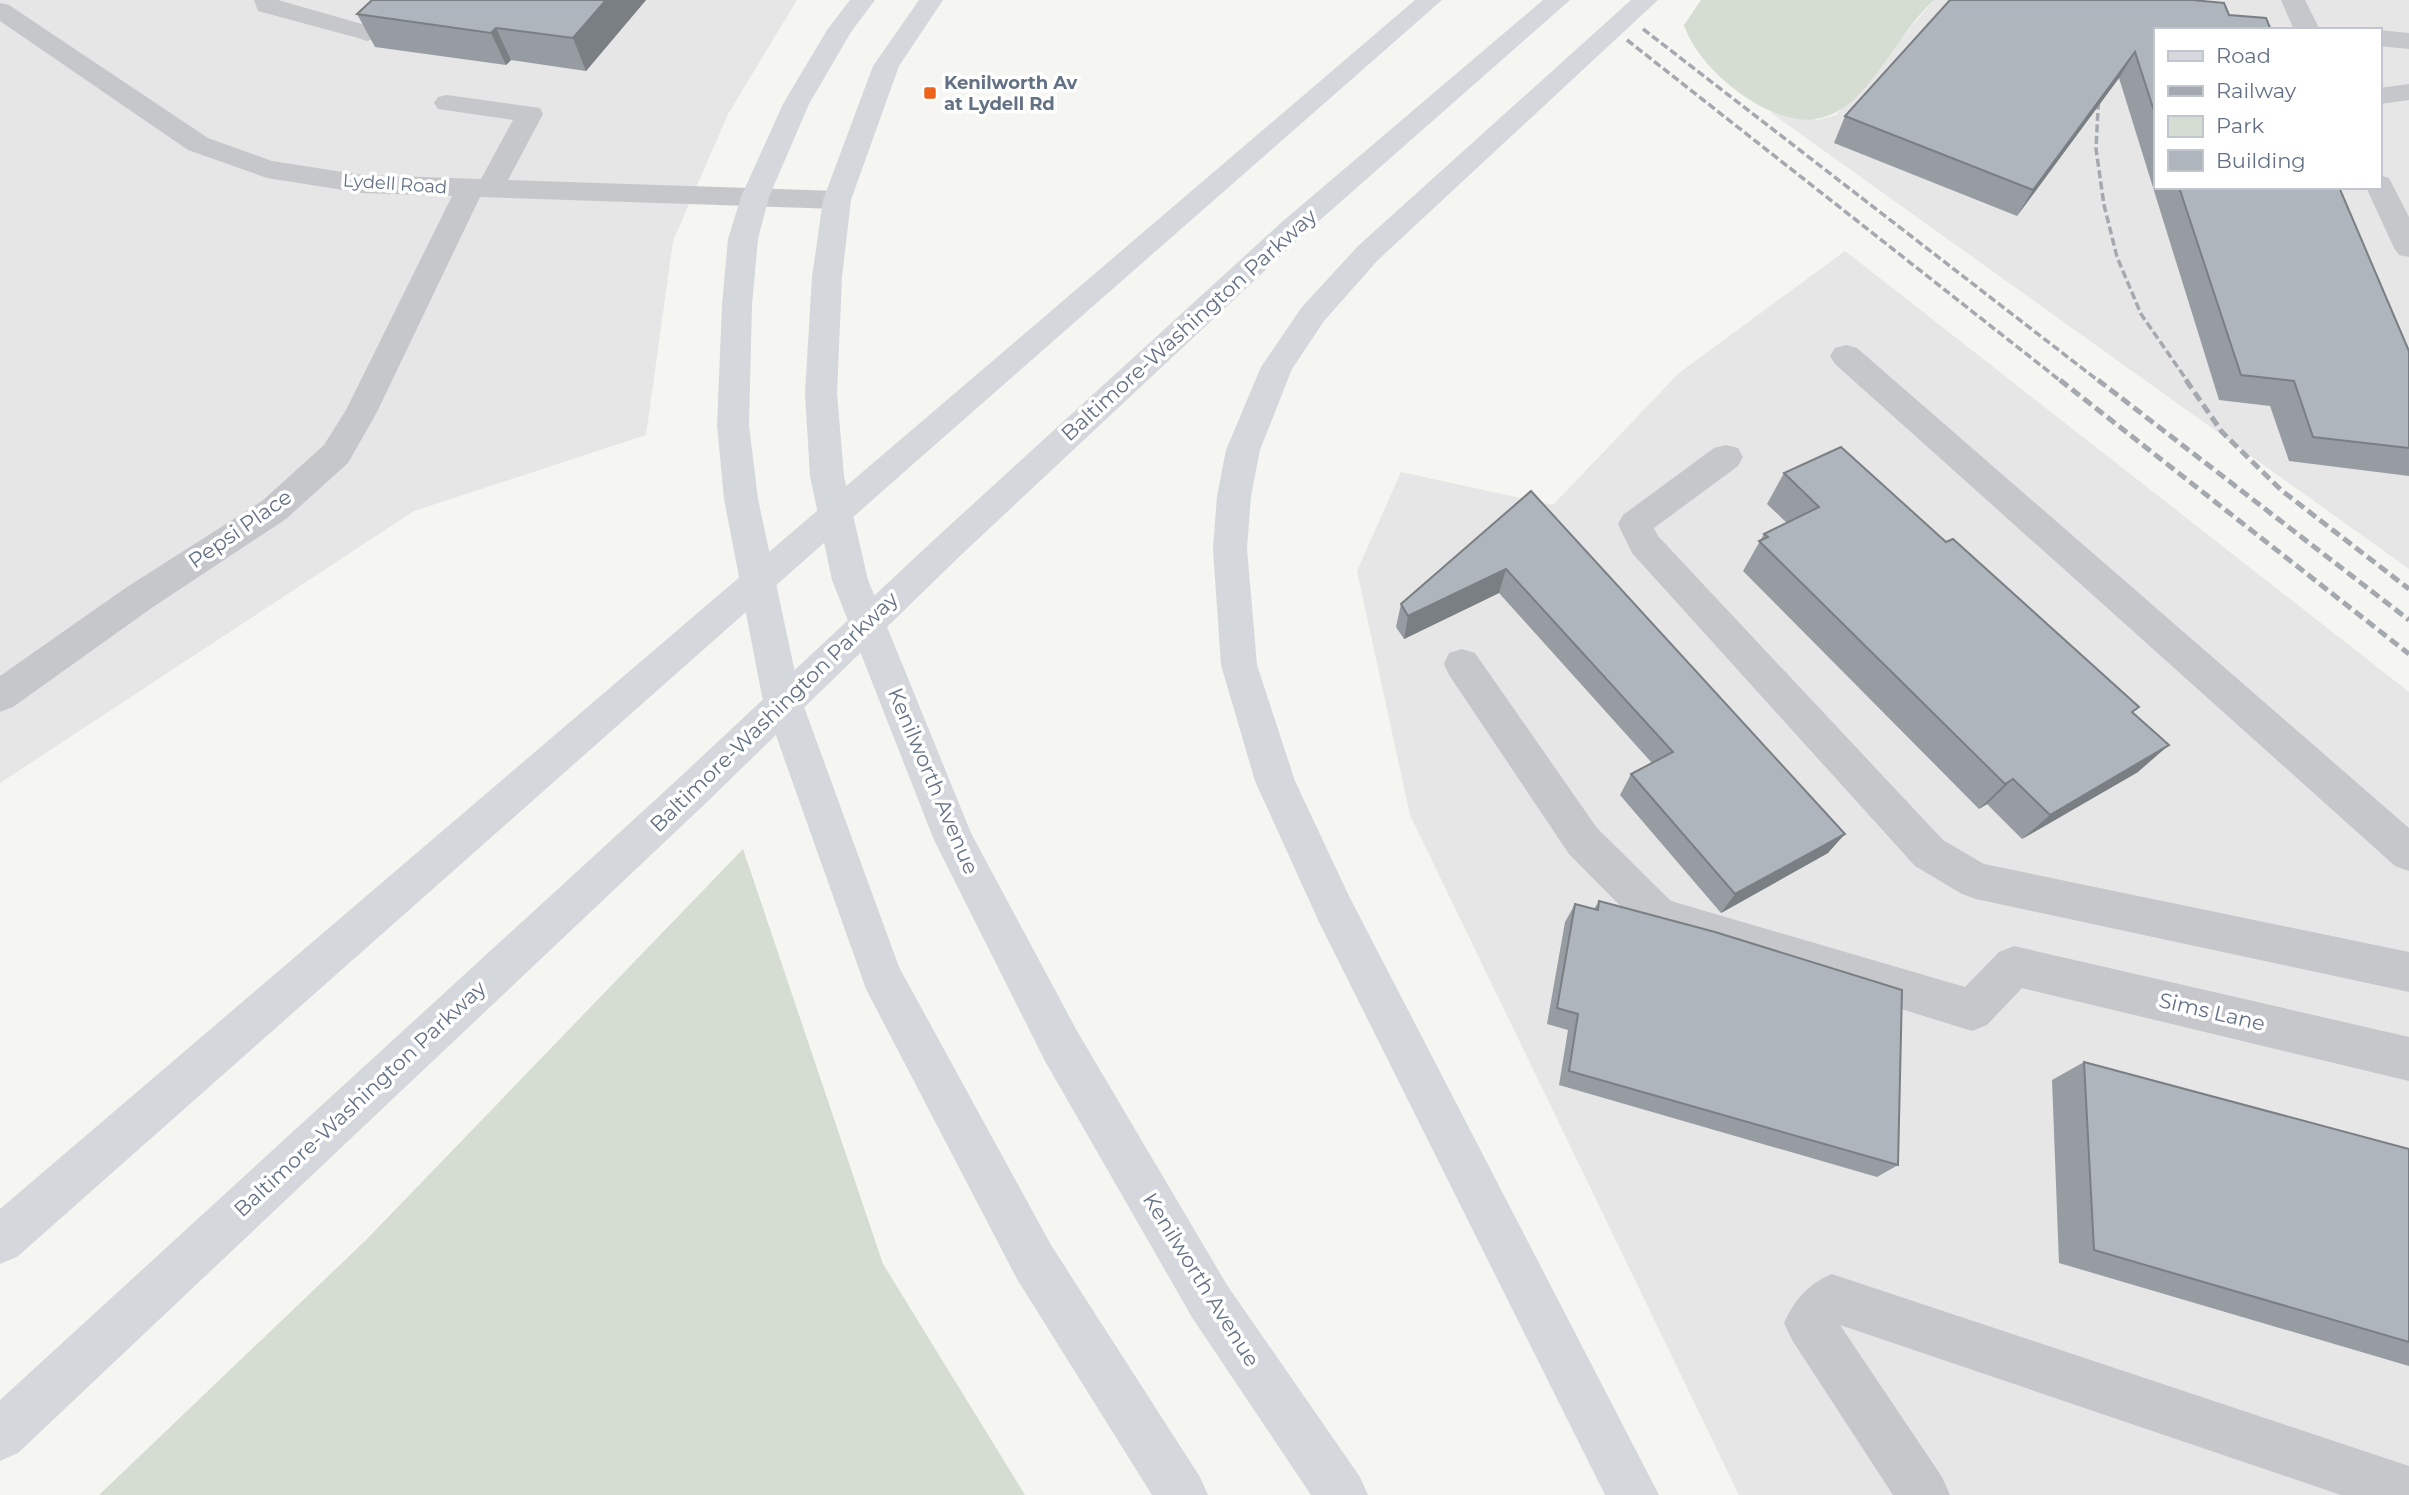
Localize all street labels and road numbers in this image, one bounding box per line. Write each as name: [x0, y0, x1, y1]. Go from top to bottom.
street label: Lydell Road: [342, 169, 448, 199]
street label: Baltimore-Washington Parkway: [1056, 203, 1322, 446]
street label: Pepsi Place: [183, 484, 296, 573]
street label: Baltimore-Washington Parkway: [644, 586, 903, 837]
street label: Kenilworth Avenue: [883, 684, 984, 878]
street label: Baltimore-Washington Parkway: [229, 975, 491, 1222]
street label: Sims Lane: [2157, 987, 2268, 1036]
street label: Kenilworth Avenue: [1138, 1188, 1265, 1371]

